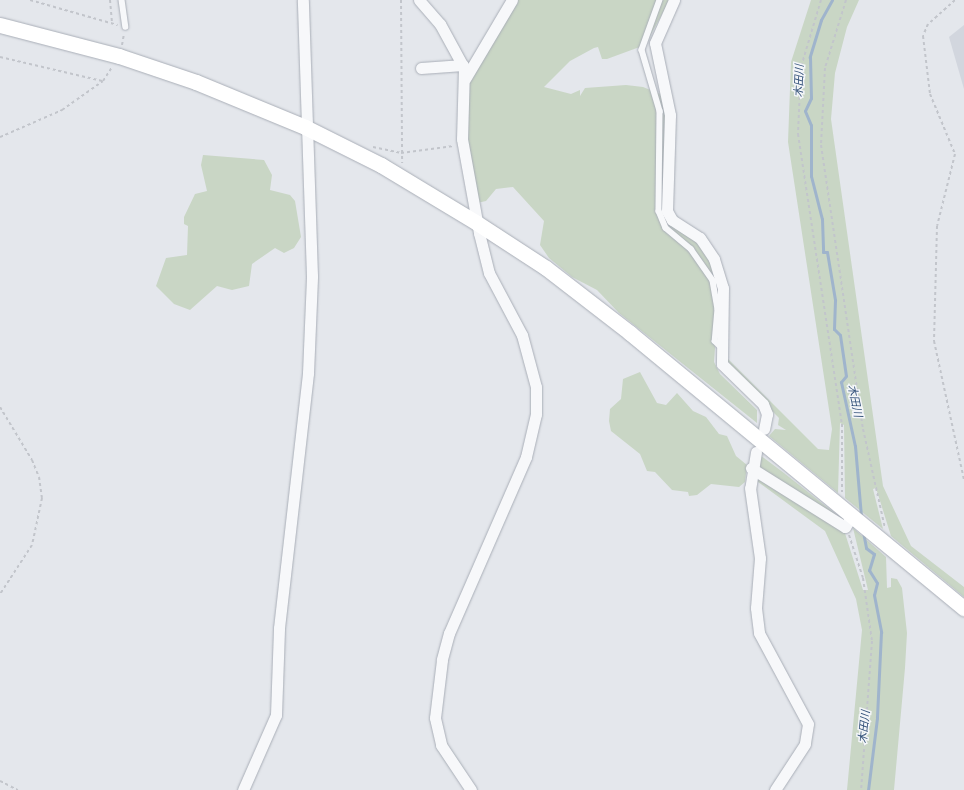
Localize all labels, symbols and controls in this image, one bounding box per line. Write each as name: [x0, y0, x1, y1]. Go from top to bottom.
water label: 木田川: [793, 64, 807, 98]
water label: 木田川: [844, 383, 864, 419]
water label: 木田川: [857, 710, 873, 744]

